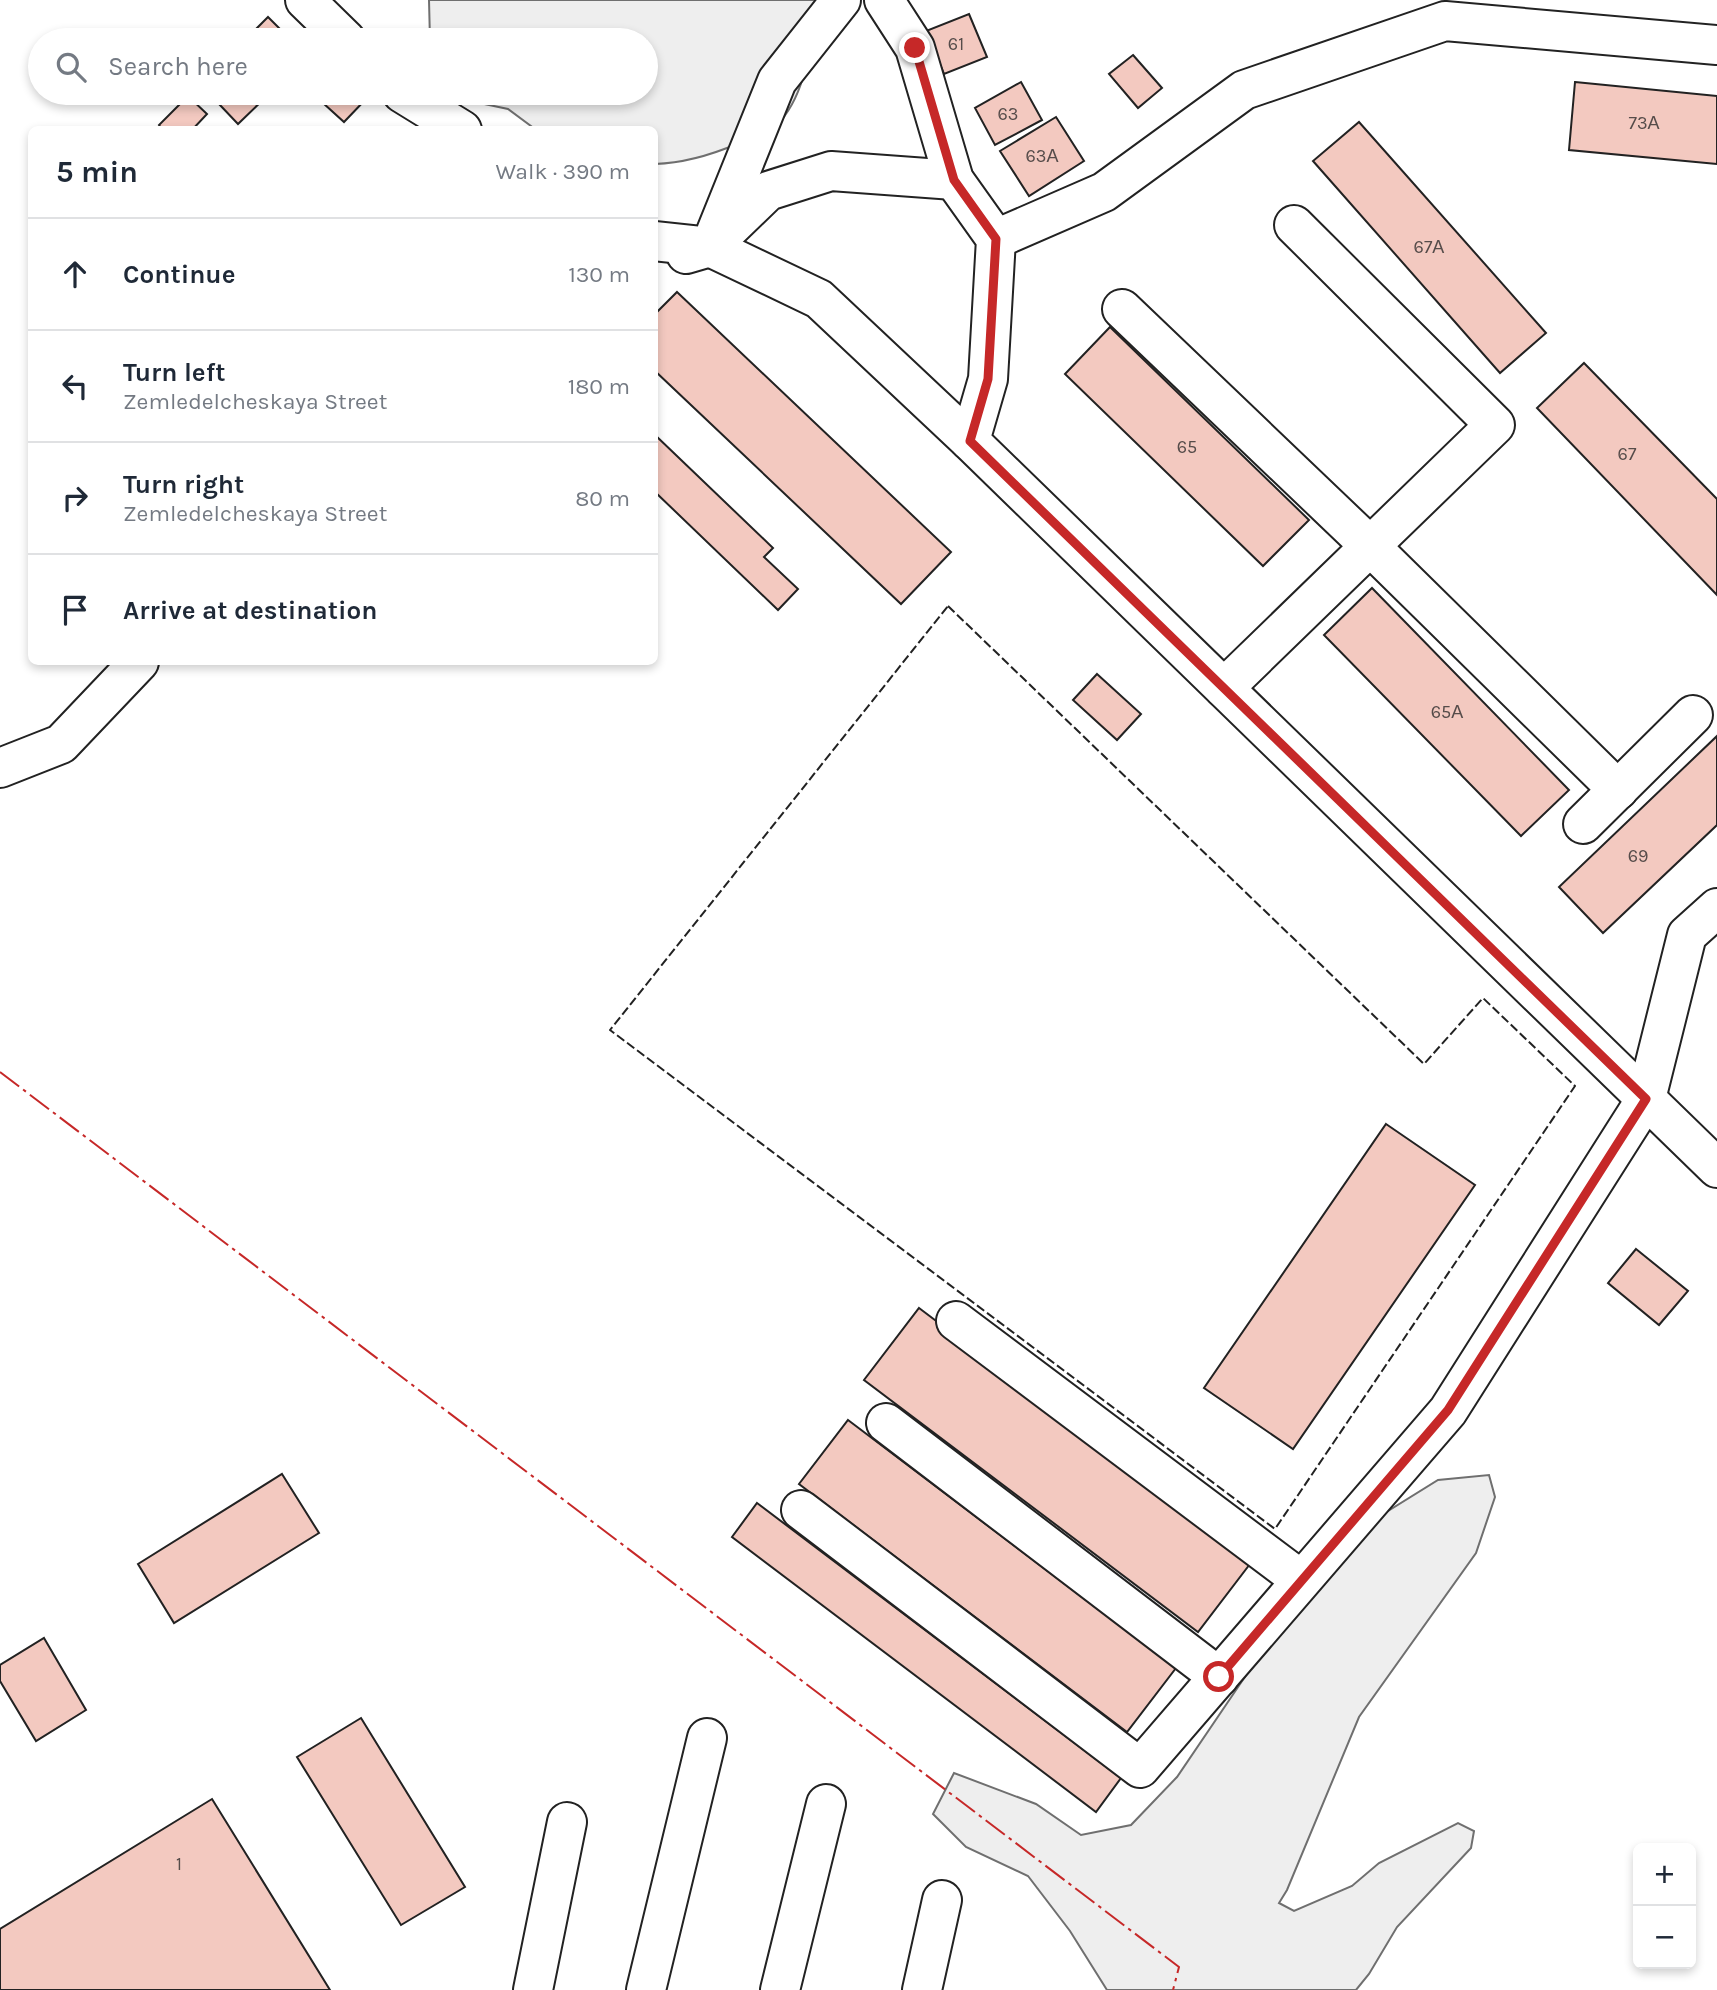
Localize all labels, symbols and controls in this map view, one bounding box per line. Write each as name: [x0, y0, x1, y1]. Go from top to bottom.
search box: [28, 28, 658, 105]
route end: [899, 32, 930, 63]
house number: 61: [948, 33, 964, 55]
icon: search: [52, 48, 90, 86]
text: Search here: [108, 51, 248, 82]
house number: 63: [998, 103, 1018, 125]
house number: 73А: [1628, 112, 1660, 134]
house number: 63А: [1026, 145, 1058, 167]
text: 5 min: [56, 154, 138, 190]
text: Walk · 390 m: [496, 158, 630, 185]
house number: 67А: [1414, 236, 1444, 258]
icon: ahead: [56, 255, 94, 293]
text: Continue: [123, 259, 235, 290]
text: 130 m: [568, 261, 630, 288]
text: Turn left: [123, 357, 225, 388]
icon: left: [56, 367, 94, 405]
text: 180 m: [568, 373, 630, 400]
text: Zemledelcheskaya Street: [123, 388, 387, 415]
house number: 65: [1177, 436, 1197, 458]
house number: 67: [1618, 443, 1637, 465]
text: Turn right: [123, 469, 244, 500]
icon: right: [56, 479, 94, 517]
text: 80 m: [575, 485, 630, 512]
text: Zemledelcheskaya Street: [123, 500, 387, 527]
icon: arrive: [56, 591, 94, 629]
text: Arrive at destination: [123, 595, 377, 626]
house number: 65А: [1431, 701, 1463, 723]
house number: 69: [1628, 845, 1648, 867]
route start: [1203, 1661, 1234, 1692]
map controls: [1633, 1843, 1696, 1969]
button: +: [1633, 1843, 1696, 1906]
house number: 1: [176, 1853, 182, 1875]
button: −: [1633, 1906, 1696, 1969]

